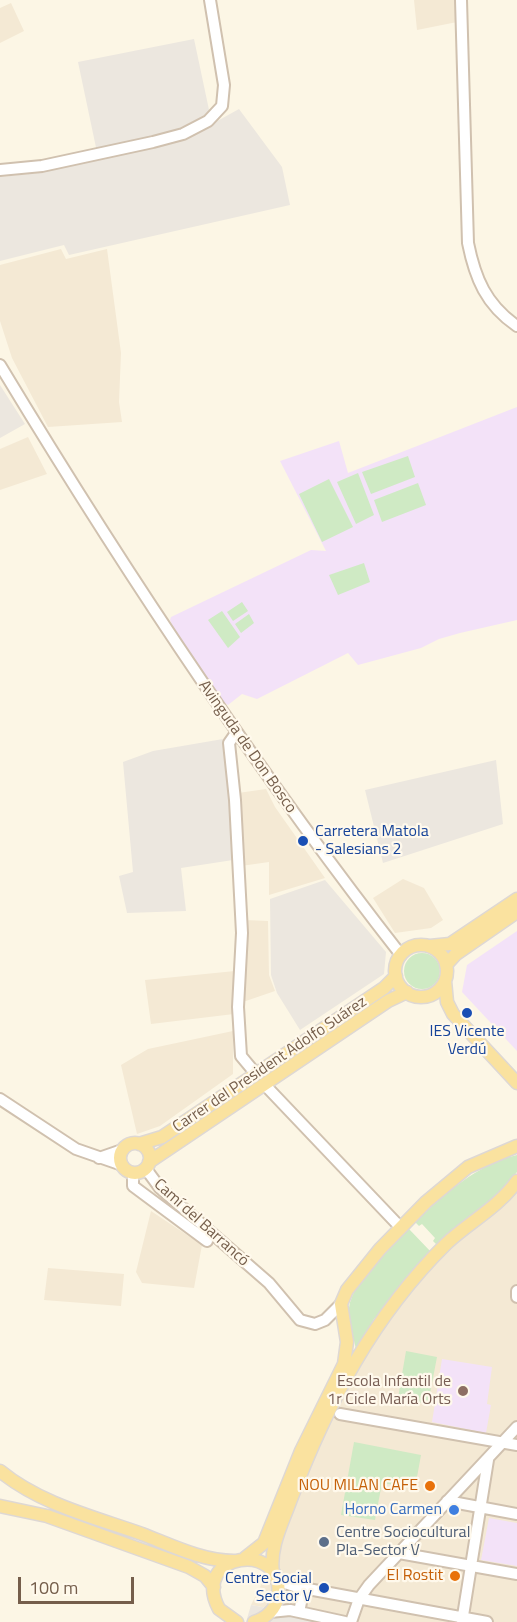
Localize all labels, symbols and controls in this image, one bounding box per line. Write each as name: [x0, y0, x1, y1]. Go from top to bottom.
street label: Avinguda de Don Bosco: [194, 677, 300, 817]
place label: Carretera Matola - Salesians 2: [315, 822, 429, 860]
marker: Carretera Matola - Salesians 2: [296, 834, 310, 848]
street label: Carrer del President Adolfo Suárez: [169, 993, 371, 1137]
marker: IES Vicente Verdú: [460, 1006, 474, 1020]
place label: IES Vicente Verdú: [430, 1022, 504, 1060]
street label: Camí del Barrancó: [149, 1175, 253, 1271]
place label: Escola Infantil de 1r Cicle María Orts: [327, 1372, 451, 1410]
marker: Escola Infantil de 1r Cicle María Orts: [456, 1384, 470, 1398]
place label: NOU MILAN CAFE: [298, 1476, 418, 1496]
marker: NOU MILAN CAFE: [423, 1479, 437, 1493]
place label: Horno Carmen: [344, 1500, 442, 1520]
marker: Horno Carmen: [447, 1503, 461, 1517]
place label: Centre Sociocultural Pla-Sector V: [336, 1523, 470, 1561]
marker: Centre Sociocultural Pla-Sector V: [317, 1535, 331, 1549]
scale bar: [21, 1565, 136, 1603]
place label: El Rostit: [387, 1566, 443, 1586]
place label: Centre Social Sector V: [225, 1569, 312, 1607]
marker: El Rostit: [448, 1569, 462, 1583]
text: 100 m: [29, 1574, 78, 1601]
marker: Centre Social Sector V: [317, 1581, 331, 1595]

